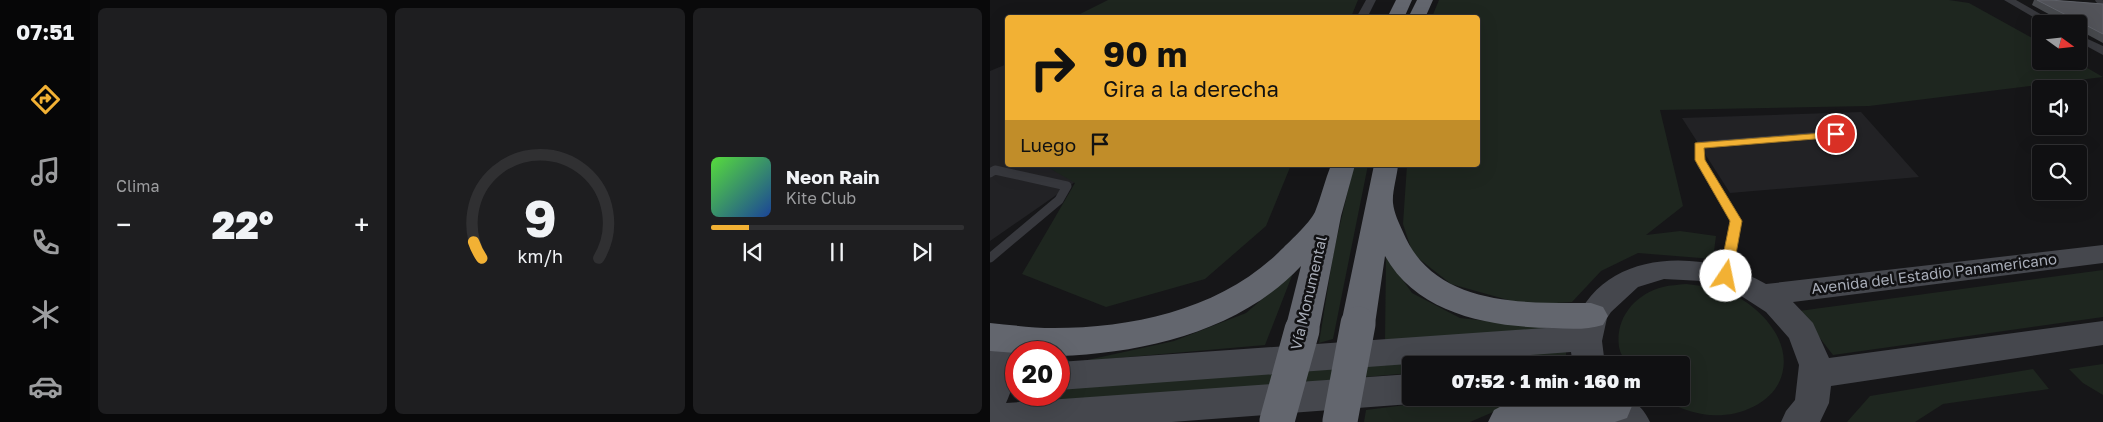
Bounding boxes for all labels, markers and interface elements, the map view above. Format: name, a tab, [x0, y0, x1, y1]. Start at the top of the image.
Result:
north arrow	[2032, 15, 2088, 70]
map controls	[2032, 15, 2087, 200]
text: 07:51	[16, 18, 74, 45]
text: 90 m	[1103, 33, 1187, 75]
icon: right	[1020, 35, 1085, 100]
text: Gira a la derecha	[1103, 75, 1279, 102]
button: sound	[2032, 80, 2087, 135]
icon: directions	[28, 82, 63, 117]
pin	[1815, 113, 1857, 155]
icon: arrive	[1822, 120, 1850, 148]
icon: arrive	[1086, 130, 1114, 158]
text: Luego	[1020, 133, 1076, 156]
button: search	[2032, 145, 2087, 200]
icon: music	[28, 154, 63, 189]
text: Neon Rain	[786, 165, 880, 188]
text: Clima	[116, 176, 160, 196]
text: 9	[523, 186, 557, 248]
text: Kite Club	[786, 188, 856, 208]
text: 22°	[212, 202, 274, 247]
text: −	[116, 208, 131, 241]
text: +	[354, 208, 369, 241]
icon: phone	[28, 225, 63, 260]
street label: Vía Monumental	[1286, 234, 1330, 352]
icon: previous	[739, 238, 767, 266]
icon: pause	[823, 238, 851, 266]
icon: next	[908, 238, 936, 266]
text: km/h	[517, 245, 563, 267]
position arrow	[1699, 249, 1751, 301]
street label: Avenida del Estadio Panamericano	[1810, 249, 2058, 297]
icon: climate	[28, 297, 63, 332]
speed limit sign: 20	[1005, 341, 1070, 406]
icon: car	[28, 369, 63, 404]
text: 07:52 · 1 min · 160 m	[1452, 369, 1640, 392]

